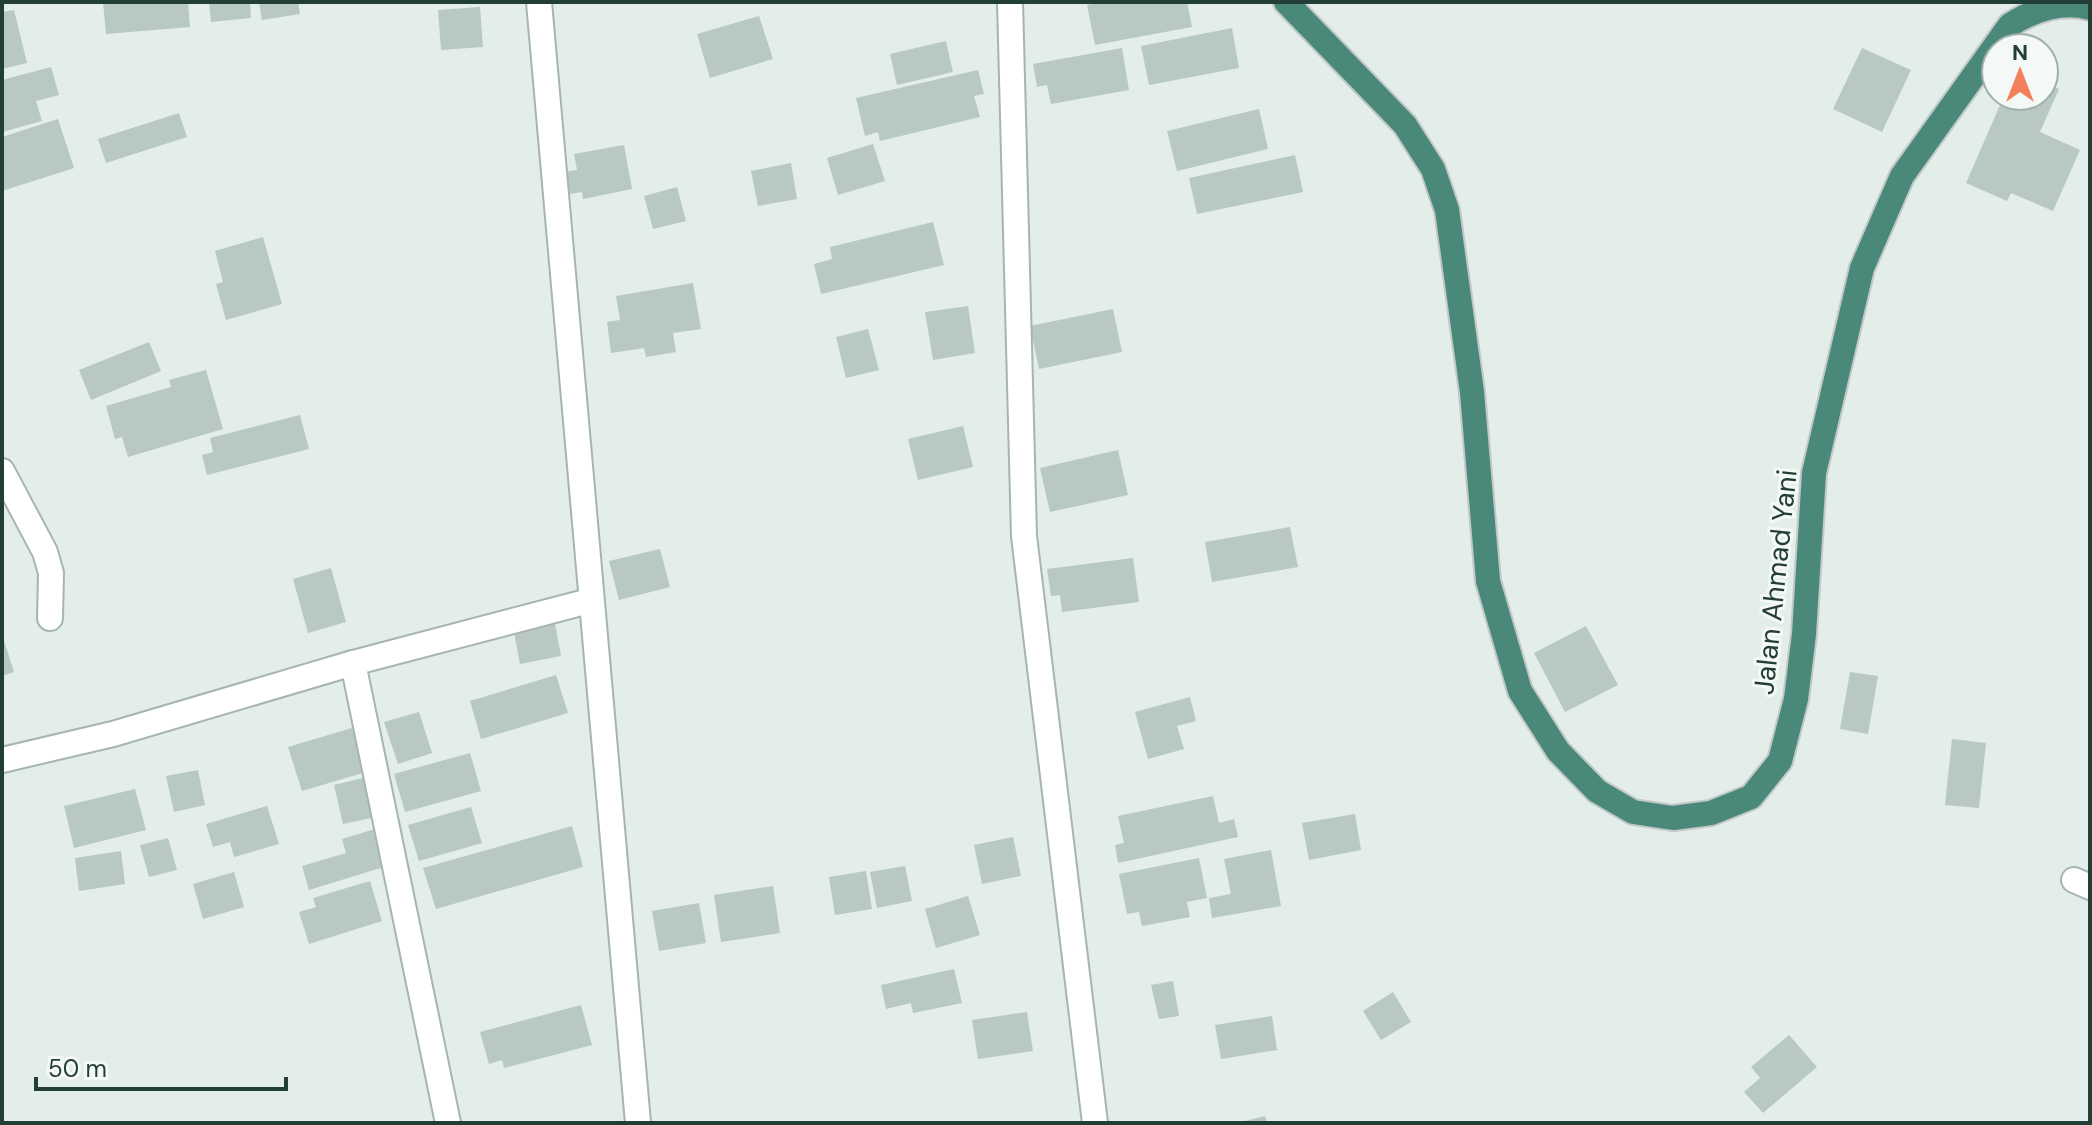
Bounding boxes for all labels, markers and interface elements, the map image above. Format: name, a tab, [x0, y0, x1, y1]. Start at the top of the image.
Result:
north arrow	[1980, 32, 2060, 112]
text: N	[2012, 38, 2028, 67]
street label: Jalan Ahmad Yani	[1745, 468, 1806, 697]
scale bar	[36, 1041, 286, 1091]
text: 50 m	[48, 1053, 107, 1084]

